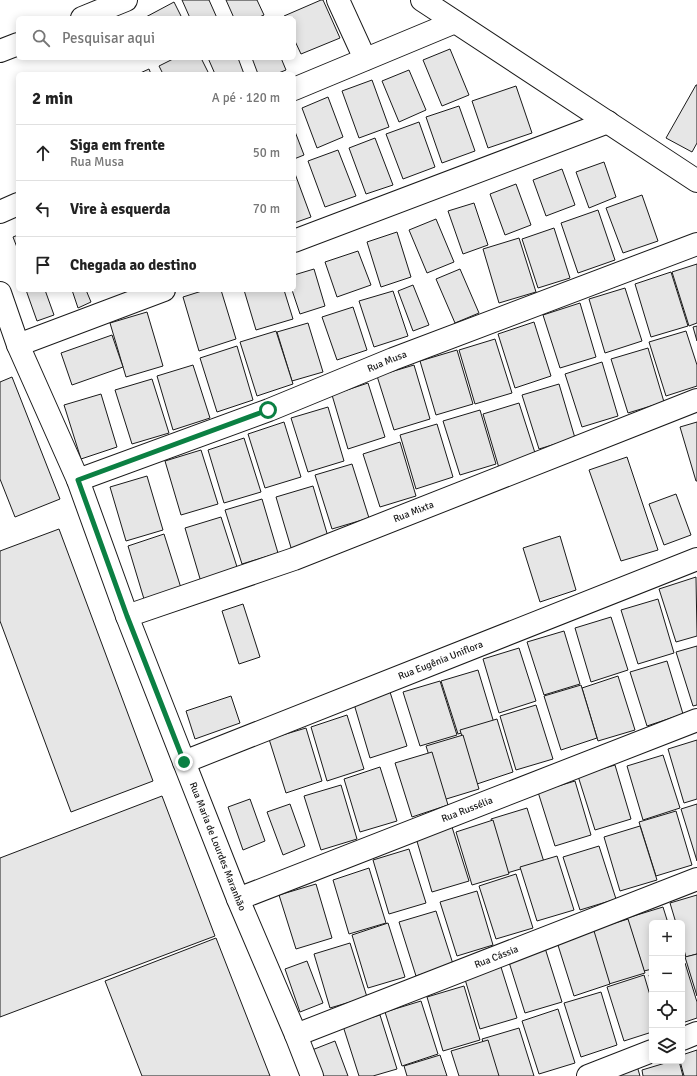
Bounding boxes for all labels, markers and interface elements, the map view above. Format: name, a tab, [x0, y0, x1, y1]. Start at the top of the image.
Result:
search box	[16, 16, 296, 60]
icon: search	[30, 27, 52, 49]
text: Pesquisar aqui	[62, 29, 155, 47]
text: 2 min	[32, 88, 73, 109]
text: A pé · 120 m	[212, 90, 280, 106]
text: Siga em frente	[70, 136, 165, 154]
icon: ahead	[32, 142, 54, 164]
text: 50 m	[253, 145, 280, 161]
text: Rua Musa	[70, 154, 124, 170]
icon: left	[32, 198, 54, 220]
text: Vire à esquerda	[70, 200, 170, 218]
text: 70 m	[253, 201, 280, 217]
icon: arrive	[32, 254, 54, 276]
text: Chegada ao destino	[70, 256, 197, 274]
street label: Rua Musa	[365, 348, 408, 375]
route start	[259, 401, 277, 419]
street label: Rua Mixta	[392, 498, 436, 525]
street label: Rua Eugênia Uniflora	[397, 638, 485, 683]
route end	[175, 753, 193, 771]
street label: Rua Maria de Lourdes Maranhão	[187, 781, 248, 913]
street label: Rua Russélia	[440, 794, 495, 825]
map controls	[649, 920, 685, 1064]
button: +	[649, 920, 685, 956]
street label: Rua Cássia	[473, 943, 520, 971]
button: −	[649, 956, 685, 992]
button: locate	[649, 992, 685, 1028]
button: layers	[649, 1028, 685, 1064]

